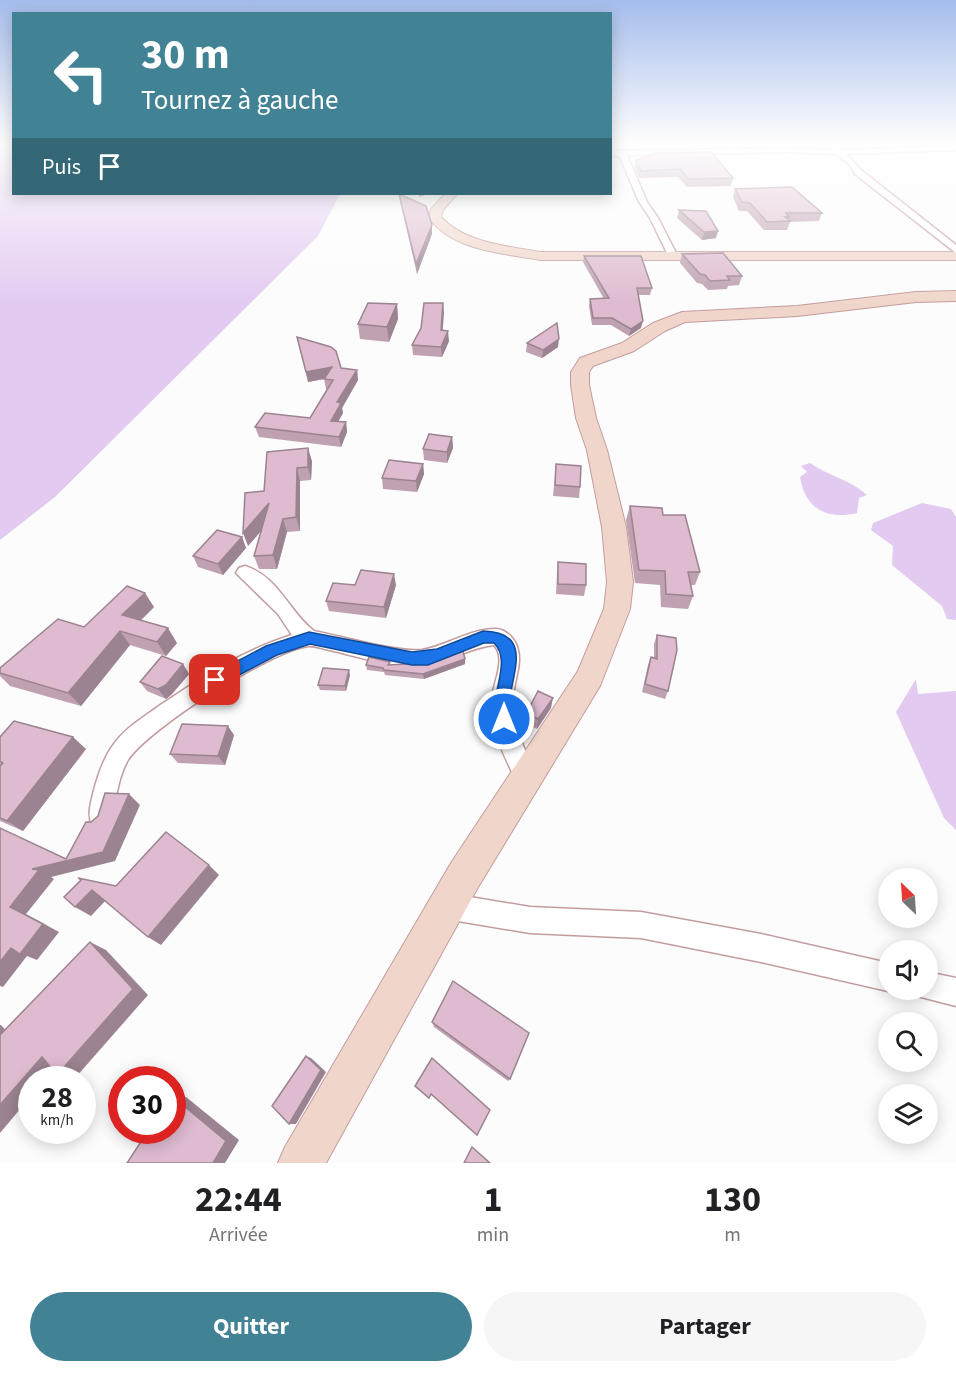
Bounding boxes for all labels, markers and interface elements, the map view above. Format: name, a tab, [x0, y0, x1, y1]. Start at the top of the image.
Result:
text: 30 m	[141, 25, 230, 85]
icon: left	[42, 36, 120, 114]
text: Tournez à gauche	[141, 81, 338, 120]
icon: arrive	[93, 150, 126, 183]
text: Puis	[42, 151, 81, 183]
pin	[189, 654, 240, 705]
icon: arrive	[198, 663, 231, 696]
position arrow	[472, 687, 536, 751]
north arrow	[878, 868, 938, 928]
map controls	[878, 868, 938, 1144]
button: sound	[878, 940, 938, 1000]
button: search	[878, 1012, 938, 1072]
speed limit sign: 30	[108, 1066, 186, 1144]
text: 28	[41, 1076, 73, 1119]
button: layers	[878, 1084, 938, 1144]
text: km/h	[40, 1110, 74, 1131]
text: 22:44	[195, 1174, 282, 1225]
text: 1	[483, 1174, 502, 1225]
text: 130	[704, 1174, 761, 1225]
text: Arrivée	[209, 1221, 268, 1249]
text: min	[477, 1221, 509, 1249]
text: m	[724, 1221, 741, 1249]
button: Quitter	[30, 1292, 472, 1361]
button: Partager	[484, 1292, 926, 1361]

